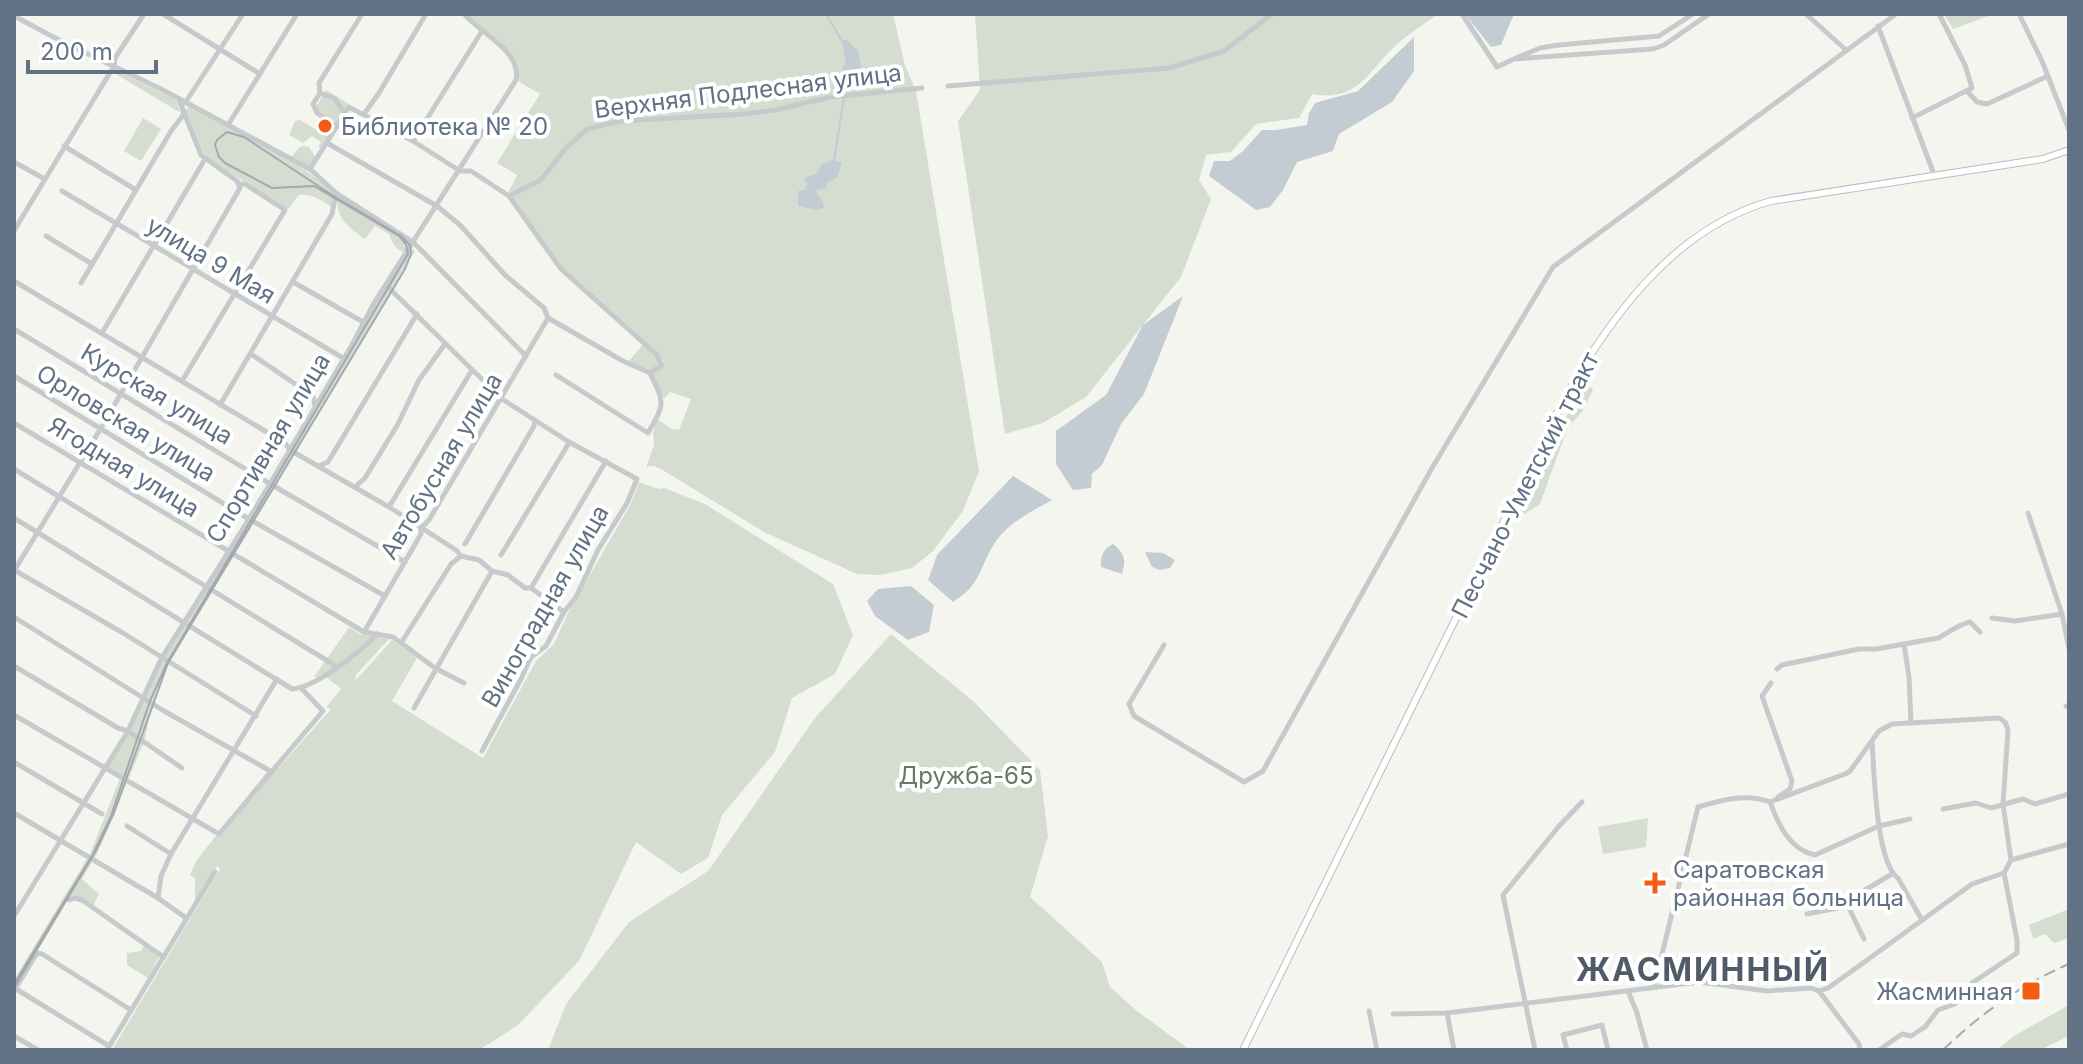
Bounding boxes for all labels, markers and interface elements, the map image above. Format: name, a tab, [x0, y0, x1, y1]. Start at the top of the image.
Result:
scale bar	[28, 24, 156, 74]
text: 200 m	[40, 37, 113, 66]
street label: Верхняя Подлесная улица	[593, 58, 903, 124]
place label: Библиотека № 20	[341, 112, 548, 141]
marker: Библиотека № 20	[316, 117, 334, 135]
street label: улица 9 Мая	[141, 210, 281, 310]
street label: Курская улица	[76, 337, 238, 451]
street label: Песчано-Уметский тракт	[1445, 347, 1605, 623]
street label: Спортивная улица	[200, 348, 336, 548]
street label: Орловская улица	[31, 358, 221, 488]
street label: Автобусная улица	[374, 368, 508, 564]
street label: Ягодная улица	[43, 411, 205, 523]
street label: Виноградная улица	[475, 500, 615, 712]
park label: Дружба-65	[898, 761, 1034, 790]
place label: Саратовская районная больница	[1673, 855, 1904, 912]
marker: Саратовская районная больница	[1644, 872, 1666, 894]
district label: ЖАСМИННЫЙ	[1576, 950, 1830, 989]
place label: Жасминная	[1876, 977, 2013, 1006]
marker: Жасминная	[2020, 980, 2042, 1002]

